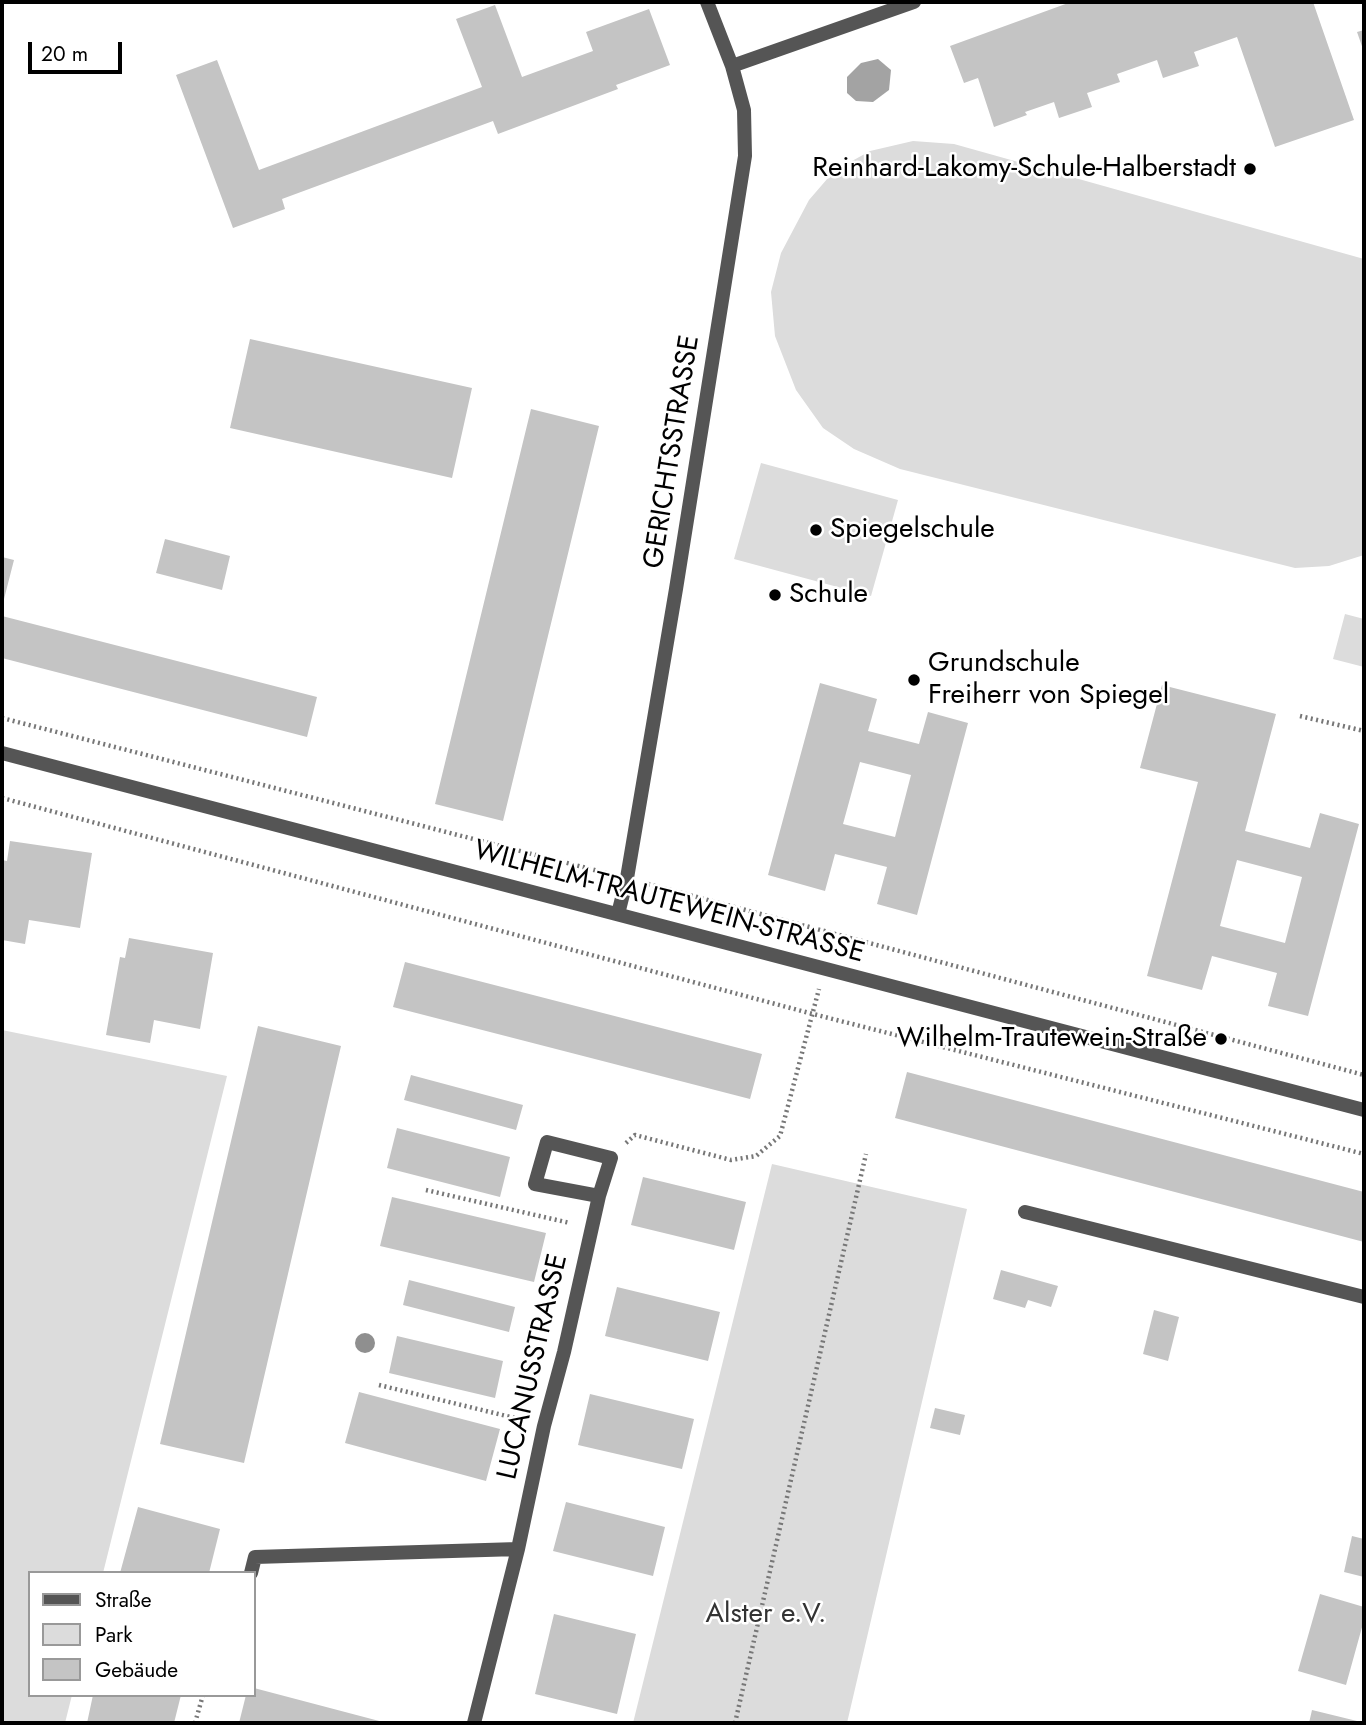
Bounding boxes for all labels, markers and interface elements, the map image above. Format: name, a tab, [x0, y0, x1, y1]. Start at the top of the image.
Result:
scale bar	[32, 28, 126, 72]
text: 20 m	[41, 39, 88, 69]
place label: Reinhard-Lakomy-Schule-Halberstadt	[812, 152, 1236, 186]
marker: Reinhard-Lakomy-Schule-Halberstadt	[1242, 161, 1258, 177]
street label: GERICHTSSTRASSE	[638, 333, 708, 571]
place label: Spiegelschule	[830, 513, 995, 547]
marker: Spiegelschule	[808, 522, 824, 538]
place label: Schule	[789, 578, 868, 612]
marker: Schule	[767, 587, 783, 603]
place label: Grundschule Freiherr von Spiegel	[928, 647, 1169, 713]
marker: Grundschule Freiherr von Spiegel	[906, 672, 922, 688]
street label: WILHELM-TRAUTEWEIN-STRASSE	[470, 835, 868, 971]
place label: Wilhelm-Trautewein-Straße	[897, 1022, 1207, 1056]
marker: Wilhelm-Trautewein-Straße	[1213, 1031, 1229, 1047]
street label: LUCANUSSTRASSE	[492, 1251, 576, 1483]
legend	[28, 1571, 256, 1697]
text: Straße	[95, 1585, 152, 1615]
park label: Alster e.V.	[706, 1598, 826, 1632]
text: Park	[95, 1620, 132, 1650]
text: Gebäude	[95, 1655, 178, 1685]

